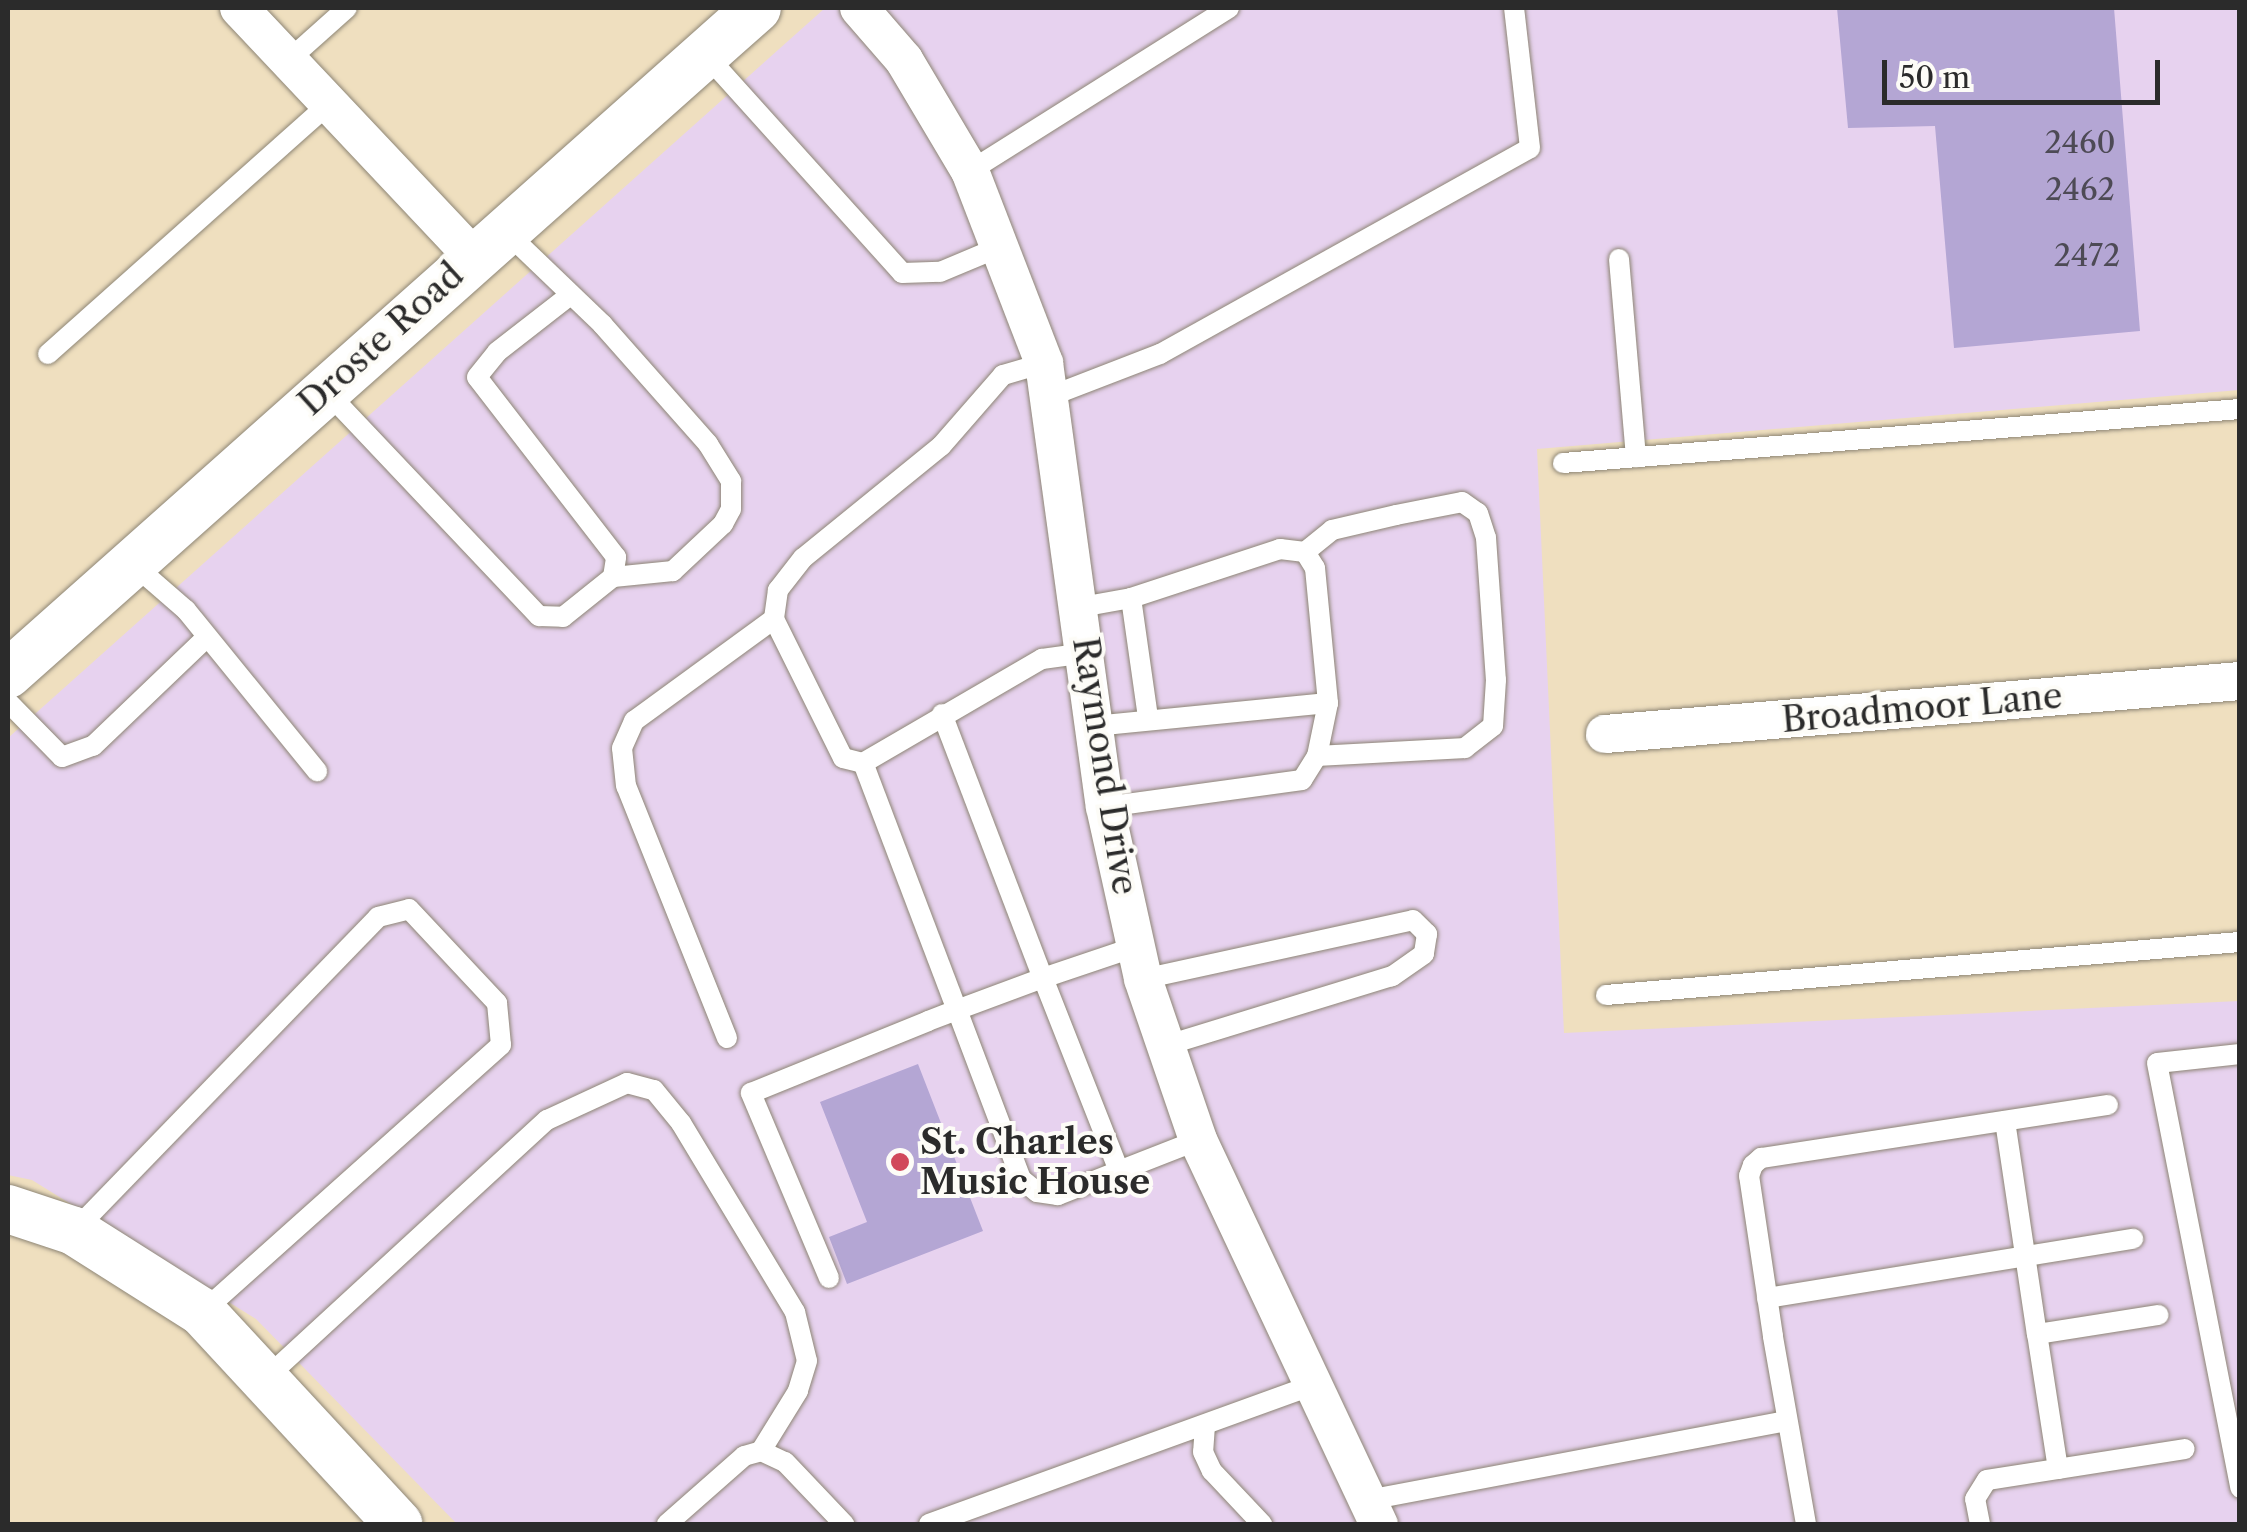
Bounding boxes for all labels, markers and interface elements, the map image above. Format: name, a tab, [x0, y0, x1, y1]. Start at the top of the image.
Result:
scale bar	[1887, 40, 2164, 102]
text: 50 m	[1899, 59, 1970, 96]
house number: 2460	[2044, 125, 2116, 161]
house number: 2462	[2045, 172, 2115, 208]
house number: 2472	[2054, 238, 2120, 274]
street label: Droste Road	[290, 254, 472, 424]
street label: Raymond Drive	[1064, 634, 1146, 898]
street label: Broadmoor Lane	[1780, 675, 2064, 741]
place label: St. Charles Music House	[920, 1121, 1150, 1203]
marker: St. Charles Music House	[889, 1151, 911, 1173]

